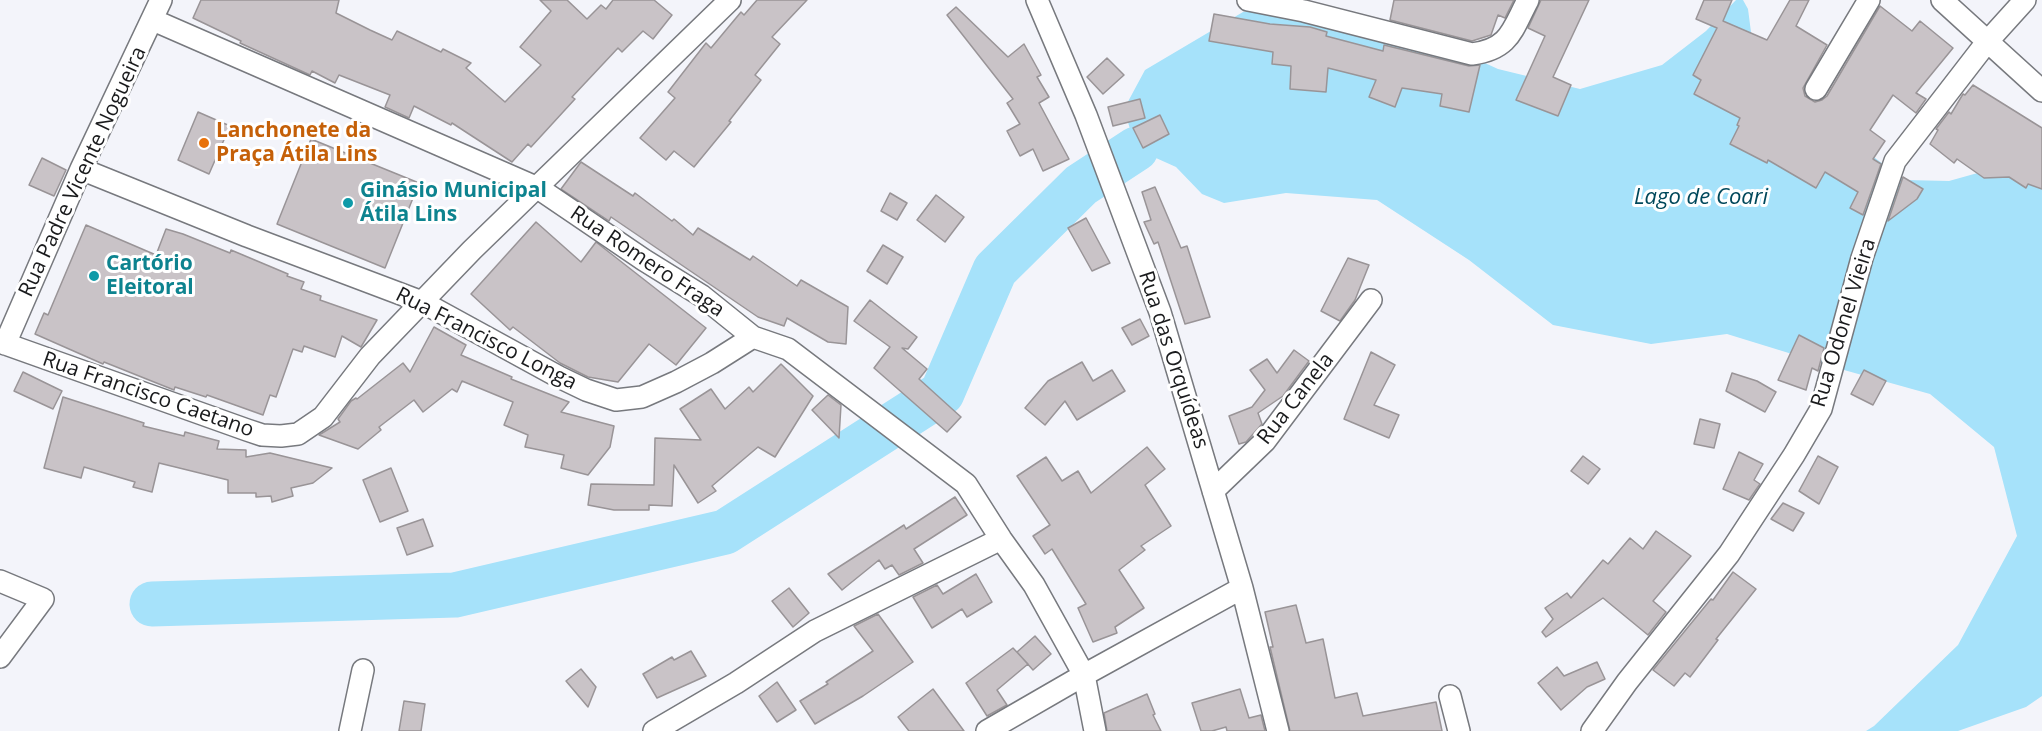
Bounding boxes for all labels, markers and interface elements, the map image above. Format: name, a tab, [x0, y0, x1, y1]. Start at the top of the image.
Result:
street label: Rua Padre Vicente Nogueira	[14, 43, 152, 301]
place label: Lanchonete da Praça Átila Lins	[216, 118, 377, 168]
marker: Lanchonete da Praça Átila Lins	[197, 136, 211, 150]
place label: Ginásio Municipal Átila Lins	[360, 178, 547, 228]
water label: Lago de Coari	[1634, 185, 1768, 211]
marker: Ginásio Municipal Átila Lins	[341, 196, 355, 210]
street label: Rua Romero Fraga	[565, 201, 729, 323]
street label: Rua Odonel Vieira	[1806, 235, 1882, 411]
place label: Cartório Eleitoral	[106, 251, 194, 301]
street label: Rua das Orquídeas	[1132, 268, 1214, 452]
marker: Cartório Eleitoral	[87, 269, 101, 283]
street label: Rua Francisco Longa	[391, 282, 581, 396]
street label: Rua Francisco Caetano	[39, 347, 257, 443]
street label: Rua Canela	[1252, 348, 1340, 450]

